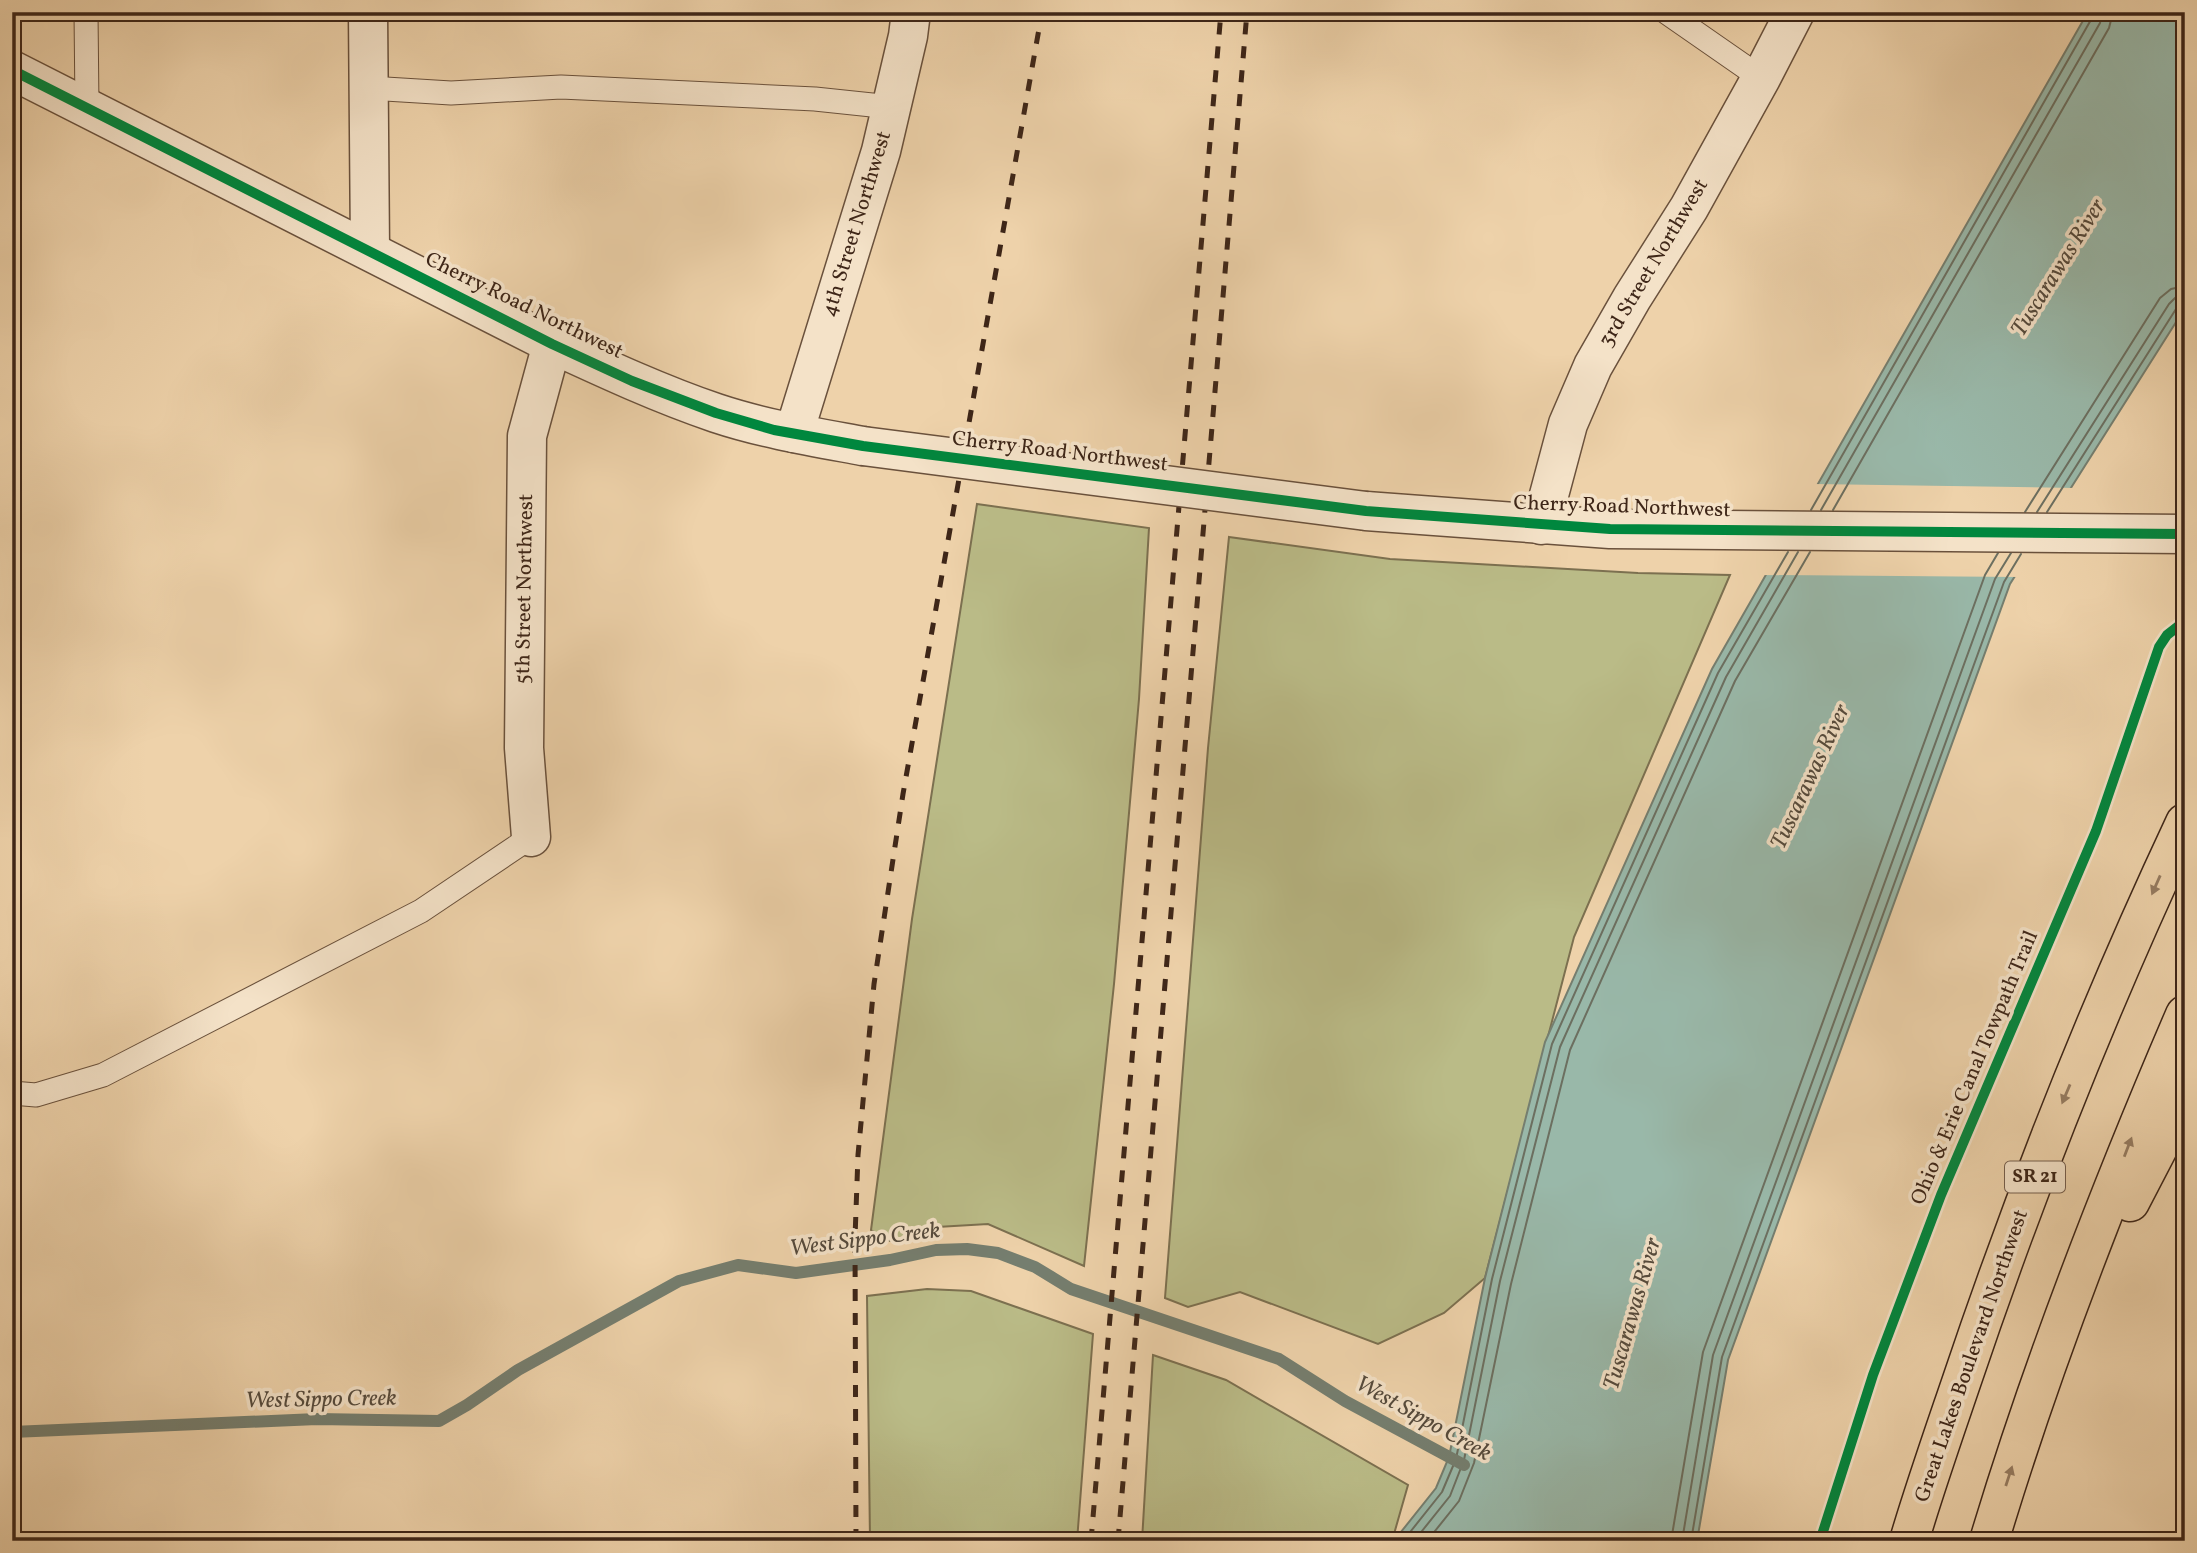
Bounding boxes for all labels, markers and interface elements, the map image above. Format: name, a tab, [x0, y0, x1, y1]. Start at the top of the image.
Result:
street label: 4th Street Northwest	[815, 128, 899, 320]
street label: 3rd Street Northwest	[1592, 173, 1716, 353]
water label: Tuscarawas River	[2004, 193, 2114, 343]
street label: Cherry Road Northwest	[420, 245, 628, 367]
street label: Cherry Road Northwest	[950, 424, 1170, 480]
street label: Cherry Road Northwest	[1513, 489, 1731, 525]
street label: 5th Street Northwest	[509, 494, 541, 684]
water label: Tuscarawas River	[1763, 699, 1859, 855]
one-way arrow	[2150, 875, 2161, 896]
street label: Ohio & Erie Canal Towpath Trail	[1904, 926, 2046, 1210]
one-way arrow	[2061, 1084, 2072, 1105]
one-way arrow	[2123, 1136, 2134, 1157]
road number: SR 21	[2005, 1162, 2065, 1192]
street label: Great Lakes Boulevard Northwest	[1908, 1206, 2036, 1506]
water label: West Sippo Creek	[788, 1215, 942, 1265]
water label: Tuscarawas River	[1596, 1234, 1670, 1394]
water label: West Sippo Creek	[1349, 1368, 1497, 1470]
water label: West Sippo Creek	[245, 1383, 397, 1417]
one-way arrow	[2004, 1465, 2015, 1486]

